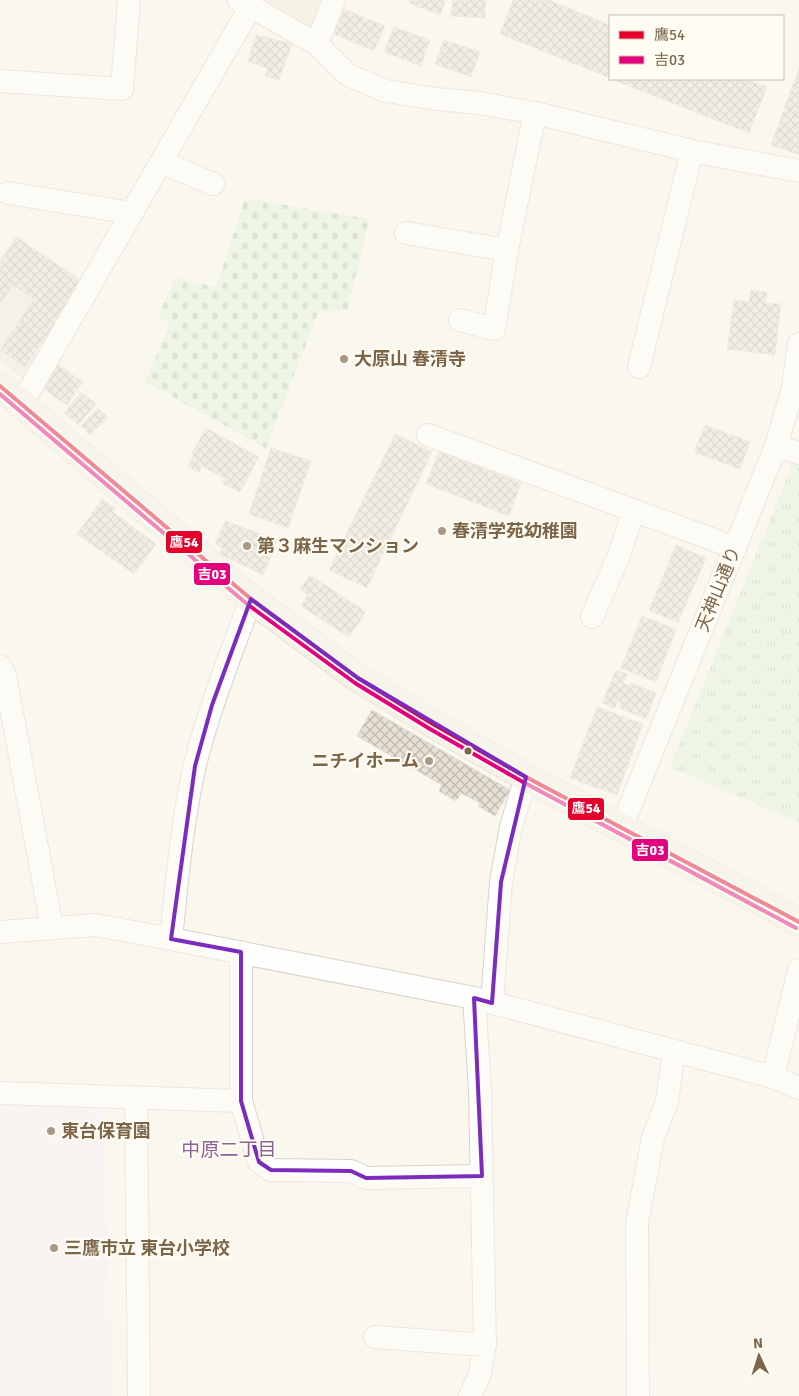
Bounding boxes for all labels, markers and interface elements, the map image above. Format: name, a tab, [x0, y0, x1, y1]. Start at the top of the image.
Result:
legend	[609, 15, 784, 80]
text: 鷹54	[654, 26, 685, 44]
text: 吉03	[654, 51, 685, 69]
place label: 大原山 春清寺	[354, 348, 466, 370]
marker: 大原山 春清寺	[338, 353, 350, 365]
place label: 春清学苑幼稚園	[452, 520, 578, 542]
marker: 春清学苑幼稚園	[436, 525, 448, 537]
line badge: 鷹54	[165, 530, 203, 554]
text: 鷹54	[169, 534, 199, 551]
place label: 第３麻生マンション	[257, 535, 419, 557]
marker: 第３麻生マンション	[241, 540, 253, 552]
street label: 天神山通り	[691, 543, 745, 635]
line badge: 吉03	[193, 562, 231, 586]
text: 吉03	[197, 566, 227, 583]
unlabelled marker	[463, 746, 473, 756]
place label: ニチイホーム	[312, 750, 419, 772]
marker: ニチイホーム	[423, 755, 435, 767]
line badge: 鷹54	[567, 797, 605, 821]
text: 鷹54	[571, 800, 601, 817]
line badge: 吉03	[631, 838, 669, 862]
text: 吉03	[635, 842, 665, 859]
place label: 東台保育園	[61, 1120, 151, 1142]
marker: 東台保育園	[45, 1125, 57, 1137]
district label: 中原二丁目	[181, 1138, 277, 1162]
place label: 三鷹市立 東台小学校	[64, 1237, 230, 1259]
marker: 三鷹市立 東台小学校	[48, 1242, 60, 1254]
north arrow	[734, 1331, 784, 1381]
text: N	[753, 1335, 764, 1352]

